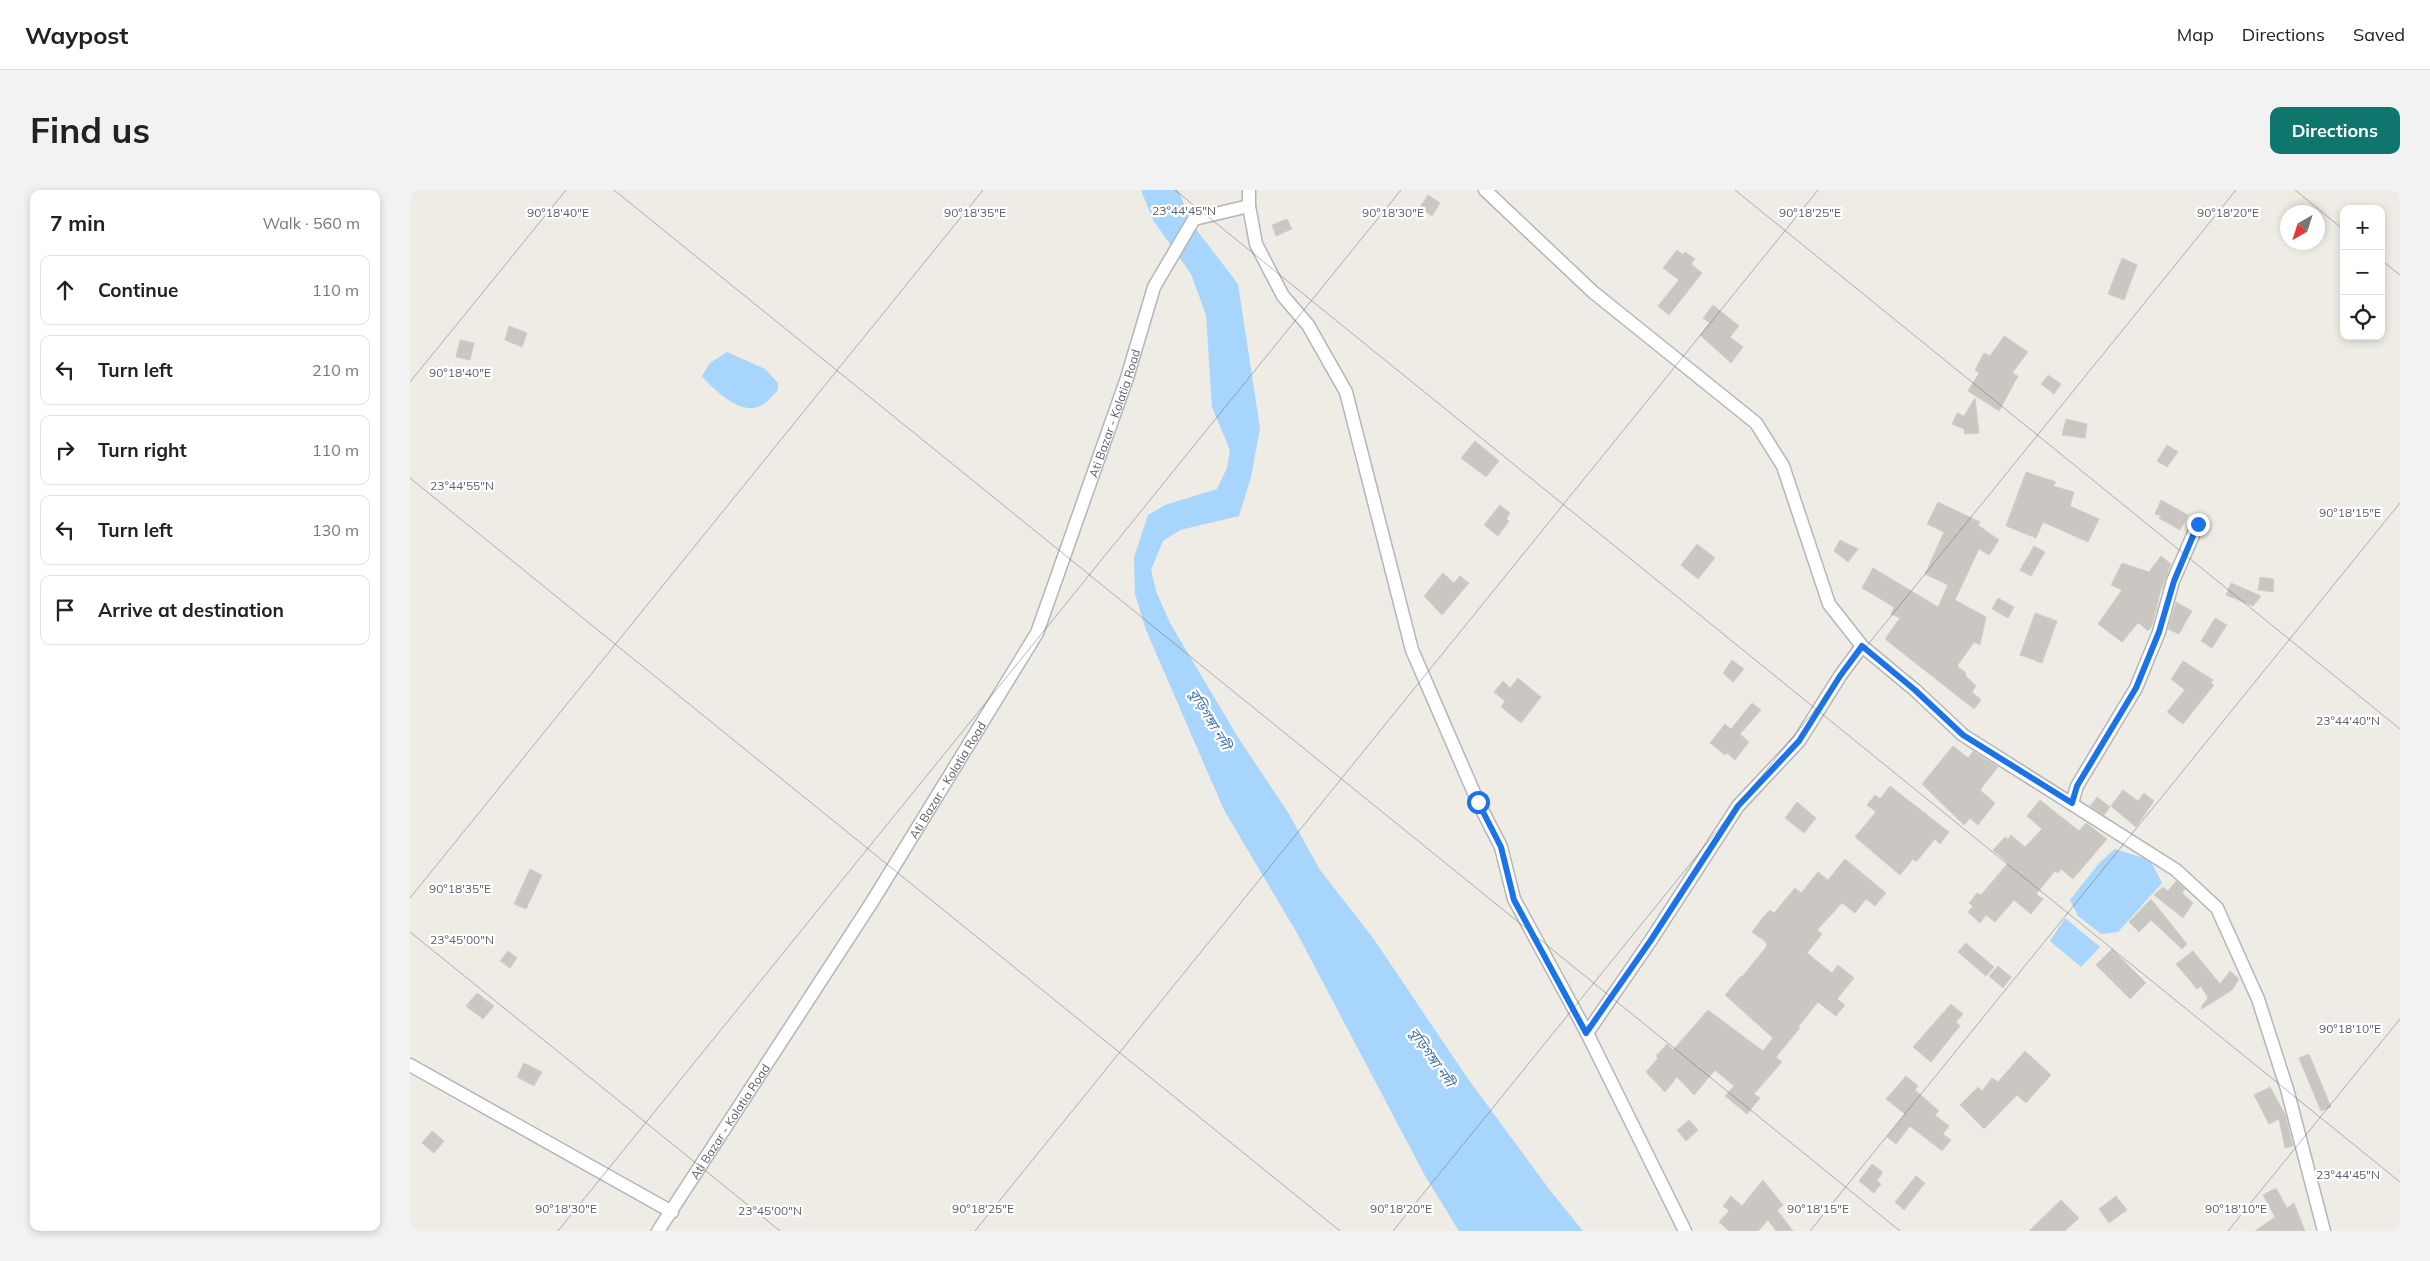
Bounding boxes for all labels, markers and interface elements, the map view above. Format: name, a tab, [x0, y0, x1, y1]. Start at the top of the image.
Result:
text: Waypost	[25, 20, 128, 50]
text: Map	[2177, 23, 2214, 46]
text: Directions	[2242, 23, 2325, 46]
text: Saved	[2353, 23, 2405, 46]
button: Directions	[2270, 107, 2400, 154]
text: Find us	[30, 108, 150, 152]
text: 23°44'45"N	[1152, 203, 1216, 218]
text: 90°18'40"E	[527, 205, 589, 220]
text: 90°18'35"E	[944, 205, 1006, 220]
text: 90°18'30"E	[1362, 205, 1424, 220]
text: 90°18'25"E	[1779, 205, 1841, 220]
text: 90°18'20"E	[2197, 205, 2259, 220]
north arrow	[2280, 205, 2325, 250]
map controls	[2340, 205, 2385, 340]
button: +	[2340, 205, 2385, 250]
text: 7 min	[50, 210, 105, 236]
text: Walk · 560 m	[262, 213, 360, 233]
button: −	[2340, 250, 2385, 295]
icon: ahead	[51, 276, 79, 304]
text: Continue	[98, 278, 178, 302]
text: 110 m	[312, 280, 359, 300]
button: locate	[2340, 295, 2385, 340]
street label: Ati Bazar - Kolatia Road	[1085, 347, 1143, 479]
icon: left	[51, 356, 79, 384]
text: Turn left	[98, 358, 173, 382]
text: 210 m	[312, 360, 359, 380]
text: 90°18'40"E	[429, 365, 491, 380]
icon: right	[51, 436, 79, 464]
text: Turn right	[98, 438, 187, 462]
text: 110 m	[312, 440, 359, 460]
text: 23°44'55"N	[430, 478, 494, 493]
text: 90°18'15"E	[2319, 505, 2381, 520]
route end	[2187, 513, 2210, 536]
icon: left	[51, 516, 79, 544]
text: Turn left	[98, 518, 173, 542]
text: 130 m	[312, 520, 359, 540]
icon: arrive	[51, 596, 79, 624]
text: Arrive at destination	[98, 598, 284, 622]
water label: বুড়িগঙ্গা নদী	[1185, 685, 1237, 756]
text: 23°44'40"N	[2316, 713, 2380, 728]
street label: Ati Bazar - Kolatia Road	[905, 718, 989, 841]
route start	[1467, 791, 1490, 814]
text: 90°18'35"E	[429, 881, 491, 896]
text: 23°45'00"N	[430, 932, 494, 947]
text: 90°18'10"E	[2319, 1021, 2381, 1036]
water label: বুড়িগঙ্গা নদী	[1405, 1024, 1461, 1093]
street label: Ati Bazar - Kolatia Road	[686, 1061, 772, 1182]
text: 23°44'45"N	[2316, 1167, 2380, 1182]
text: 90°18'30"E	[535, 1201, 597, 1216]
text: 90°18'25"E	[952, 1201, 1014, 1216]
text: 90°18'20"E	[1370, 1201, 1432, 1216]
text: 90°18'15"E	[1787, 1201, 1849, 1216]
text: 90°18'10"E	[2205, 1201, 2267, 1216]
text: 23°45'00"N	[738, 1203, 802, 1218]

